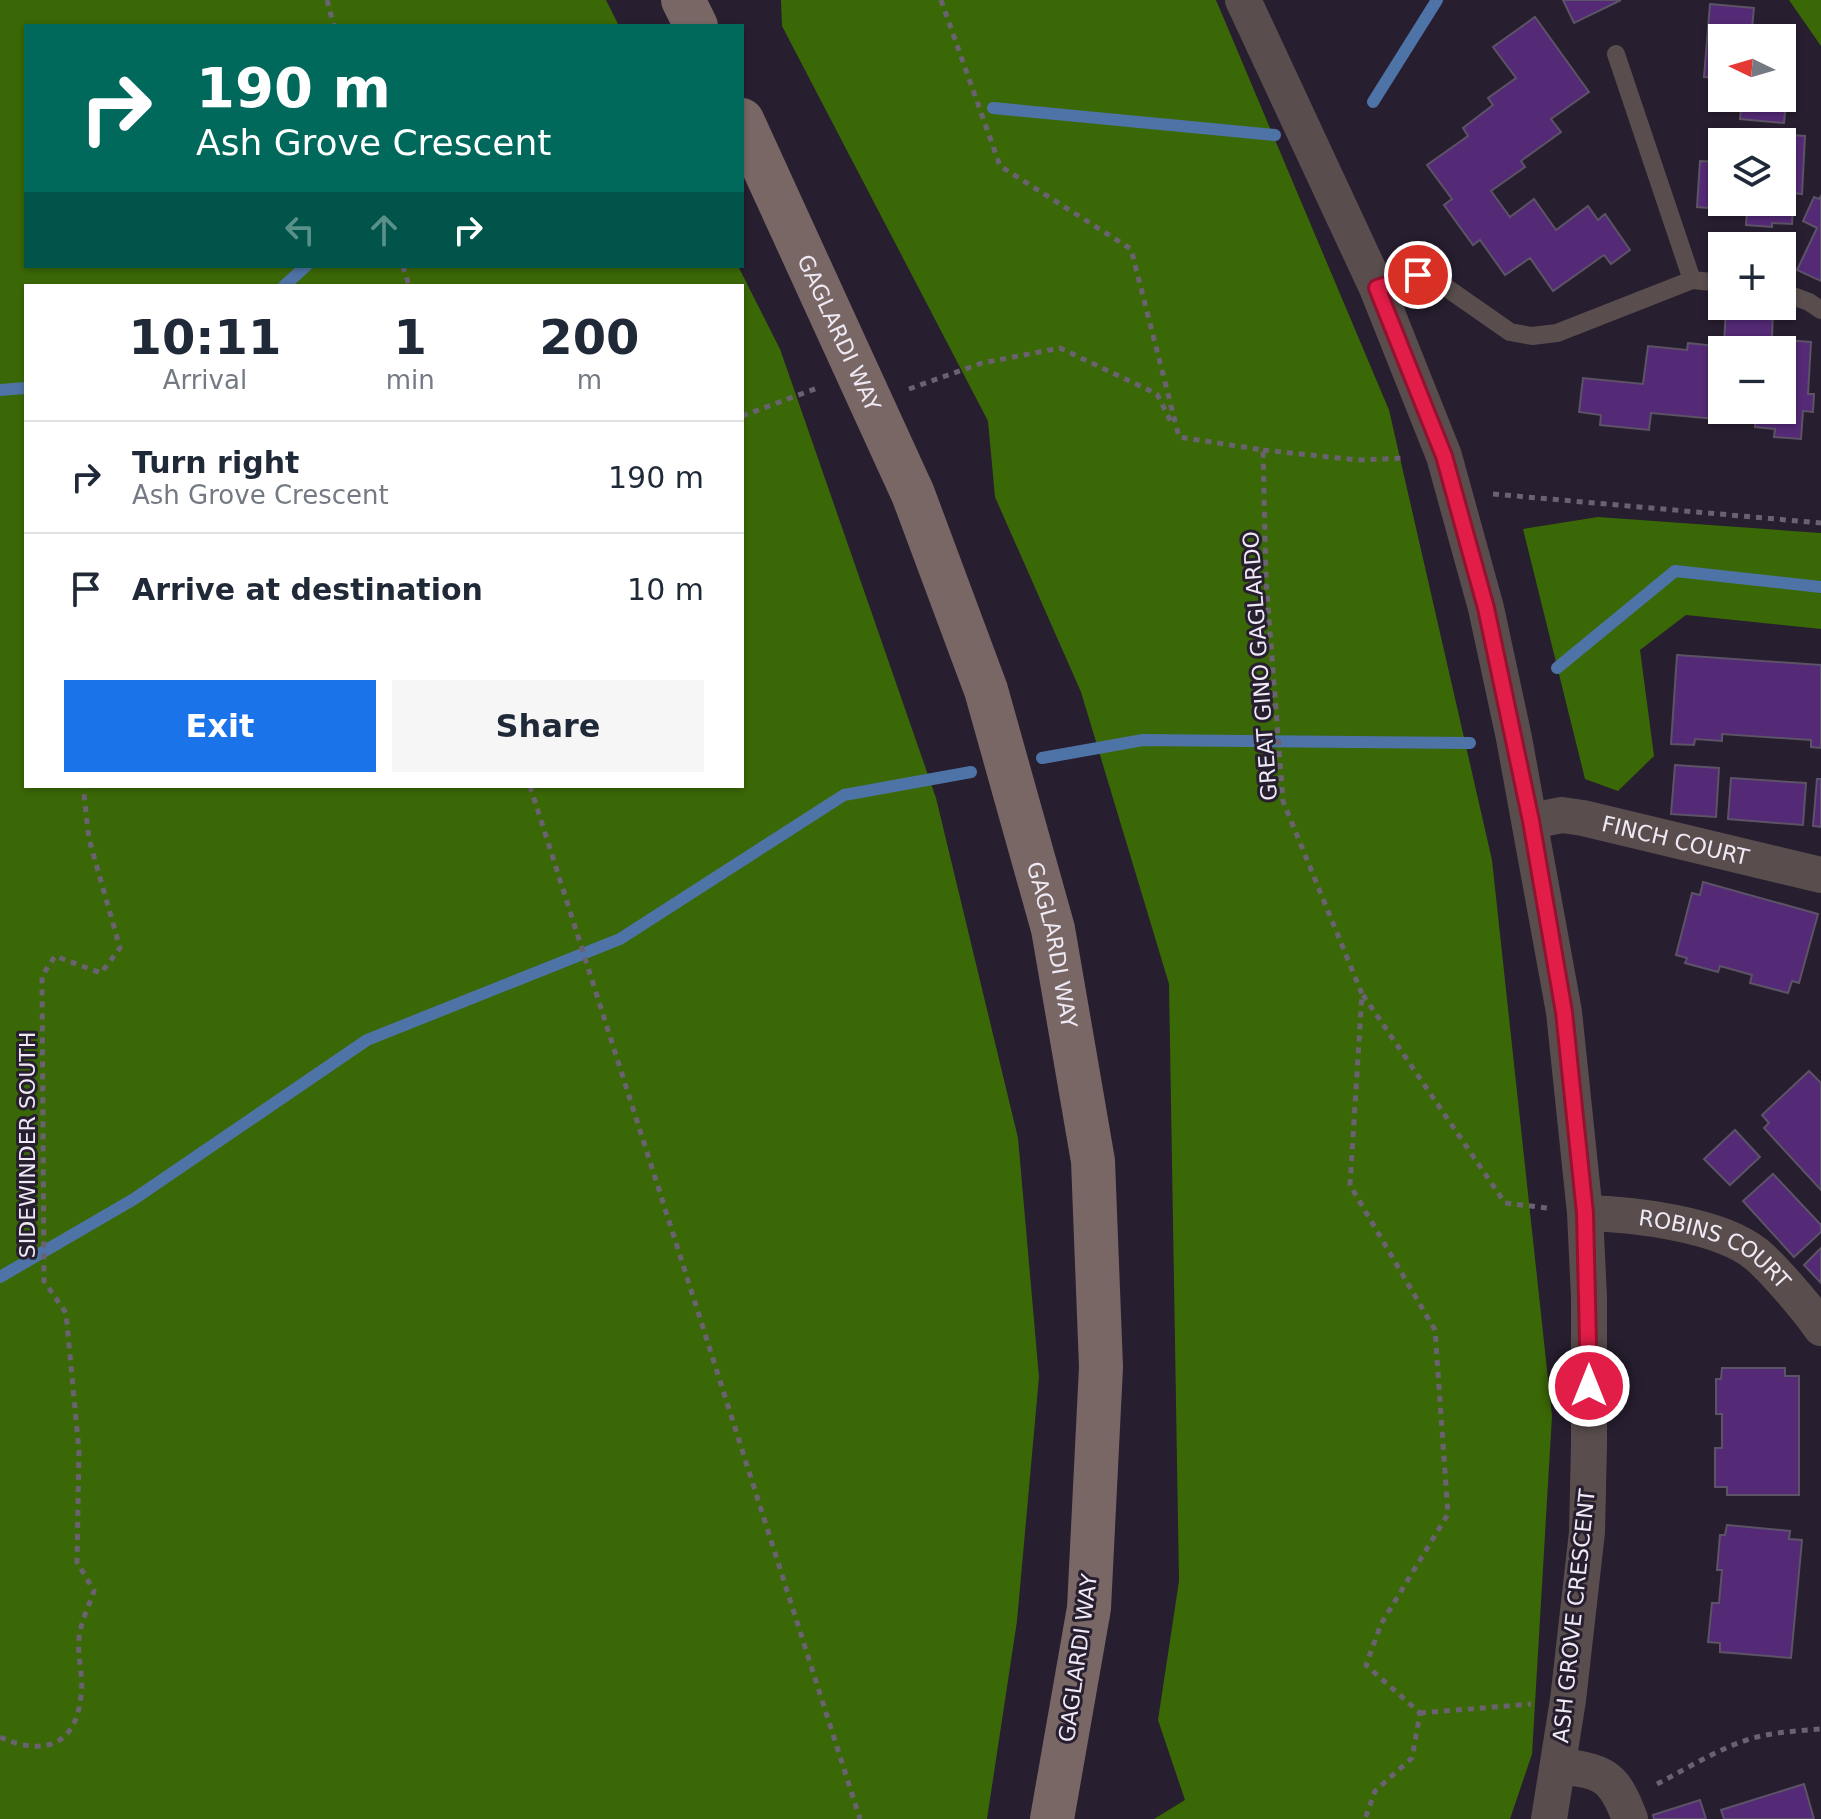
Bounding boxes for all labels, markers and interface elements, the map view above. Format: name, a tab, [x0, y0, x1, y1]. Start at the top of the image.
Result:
north arrow	[1708, 24, 1796, 112]
map controls	[1708, 24, 1796, 424]
text: 190 m	[196, 55, 391, 120]
icon: right	[64, 56, 168, 160]
text: Ash Grove Crescent	[196, 122, 551, 163]
button: layers	[1708, 128, 1796, 216]
icon: left	[278, 208, 322, 252]
icon: ahead	[362, 208, 406, 252]
icon: right	[446, 208, 490, 252]
button: +	[1708, 232, 1796, 320]
pin	[1384, 241, 1452, 309]
street label: GAGLARDI WAY	[793, 250, 886, 416]
icon: arrive	[1396, 253, 1440, 297]
text: 10:11	[128, 309, 281, 365]
text: 1	[394, 309, 427, 365]
text: 200	[539, 309, 639, 365]
button: −	[1708, 336, 1796, 424]
text: Arrival	[163, 365, 247, 395]
text: min	[386, 365, 435, 395]
text: m	[577, 365, 602, 395]
text: Turn right	[132, 445, 299, 480]
icon: right	[64, 455, 108, 499]
text: 190 m	[608, 460, 704, 495]
text: Ash Grove Crescent	[132, 480, 389, 510]
street label: GREAT GINO GAGLARDO	[1238, 530, 1282, 802]
icon: arrive	[64, 567, 108, 611]
text: Arrive at destination	[132, 572, 483, 607]
text: 10 m	[627, 572, 704, 607]
button: Exit	[64, 680, 376, 772]
button: Share	[392, 680, 704, 772]
street label: FINCH COURT	[1600, 810, 1752, 870]
street label: GAGLARDI WAY	[1022, 859, 1082, 1030]
street label: SIDEWINDER SOUTH	[15, 1032, 40, 1258]
street label: ROBINS COURT	[1637, 1205, 1796, 1294]
position arrow	[1547, 1344, 1631, 1428]
street label: ASH GROVE CRESCENT	[1548, 1487, 1600, 1744]
street label: GAGLARDI WAY	[1054, 1572, 1102, 1744]

